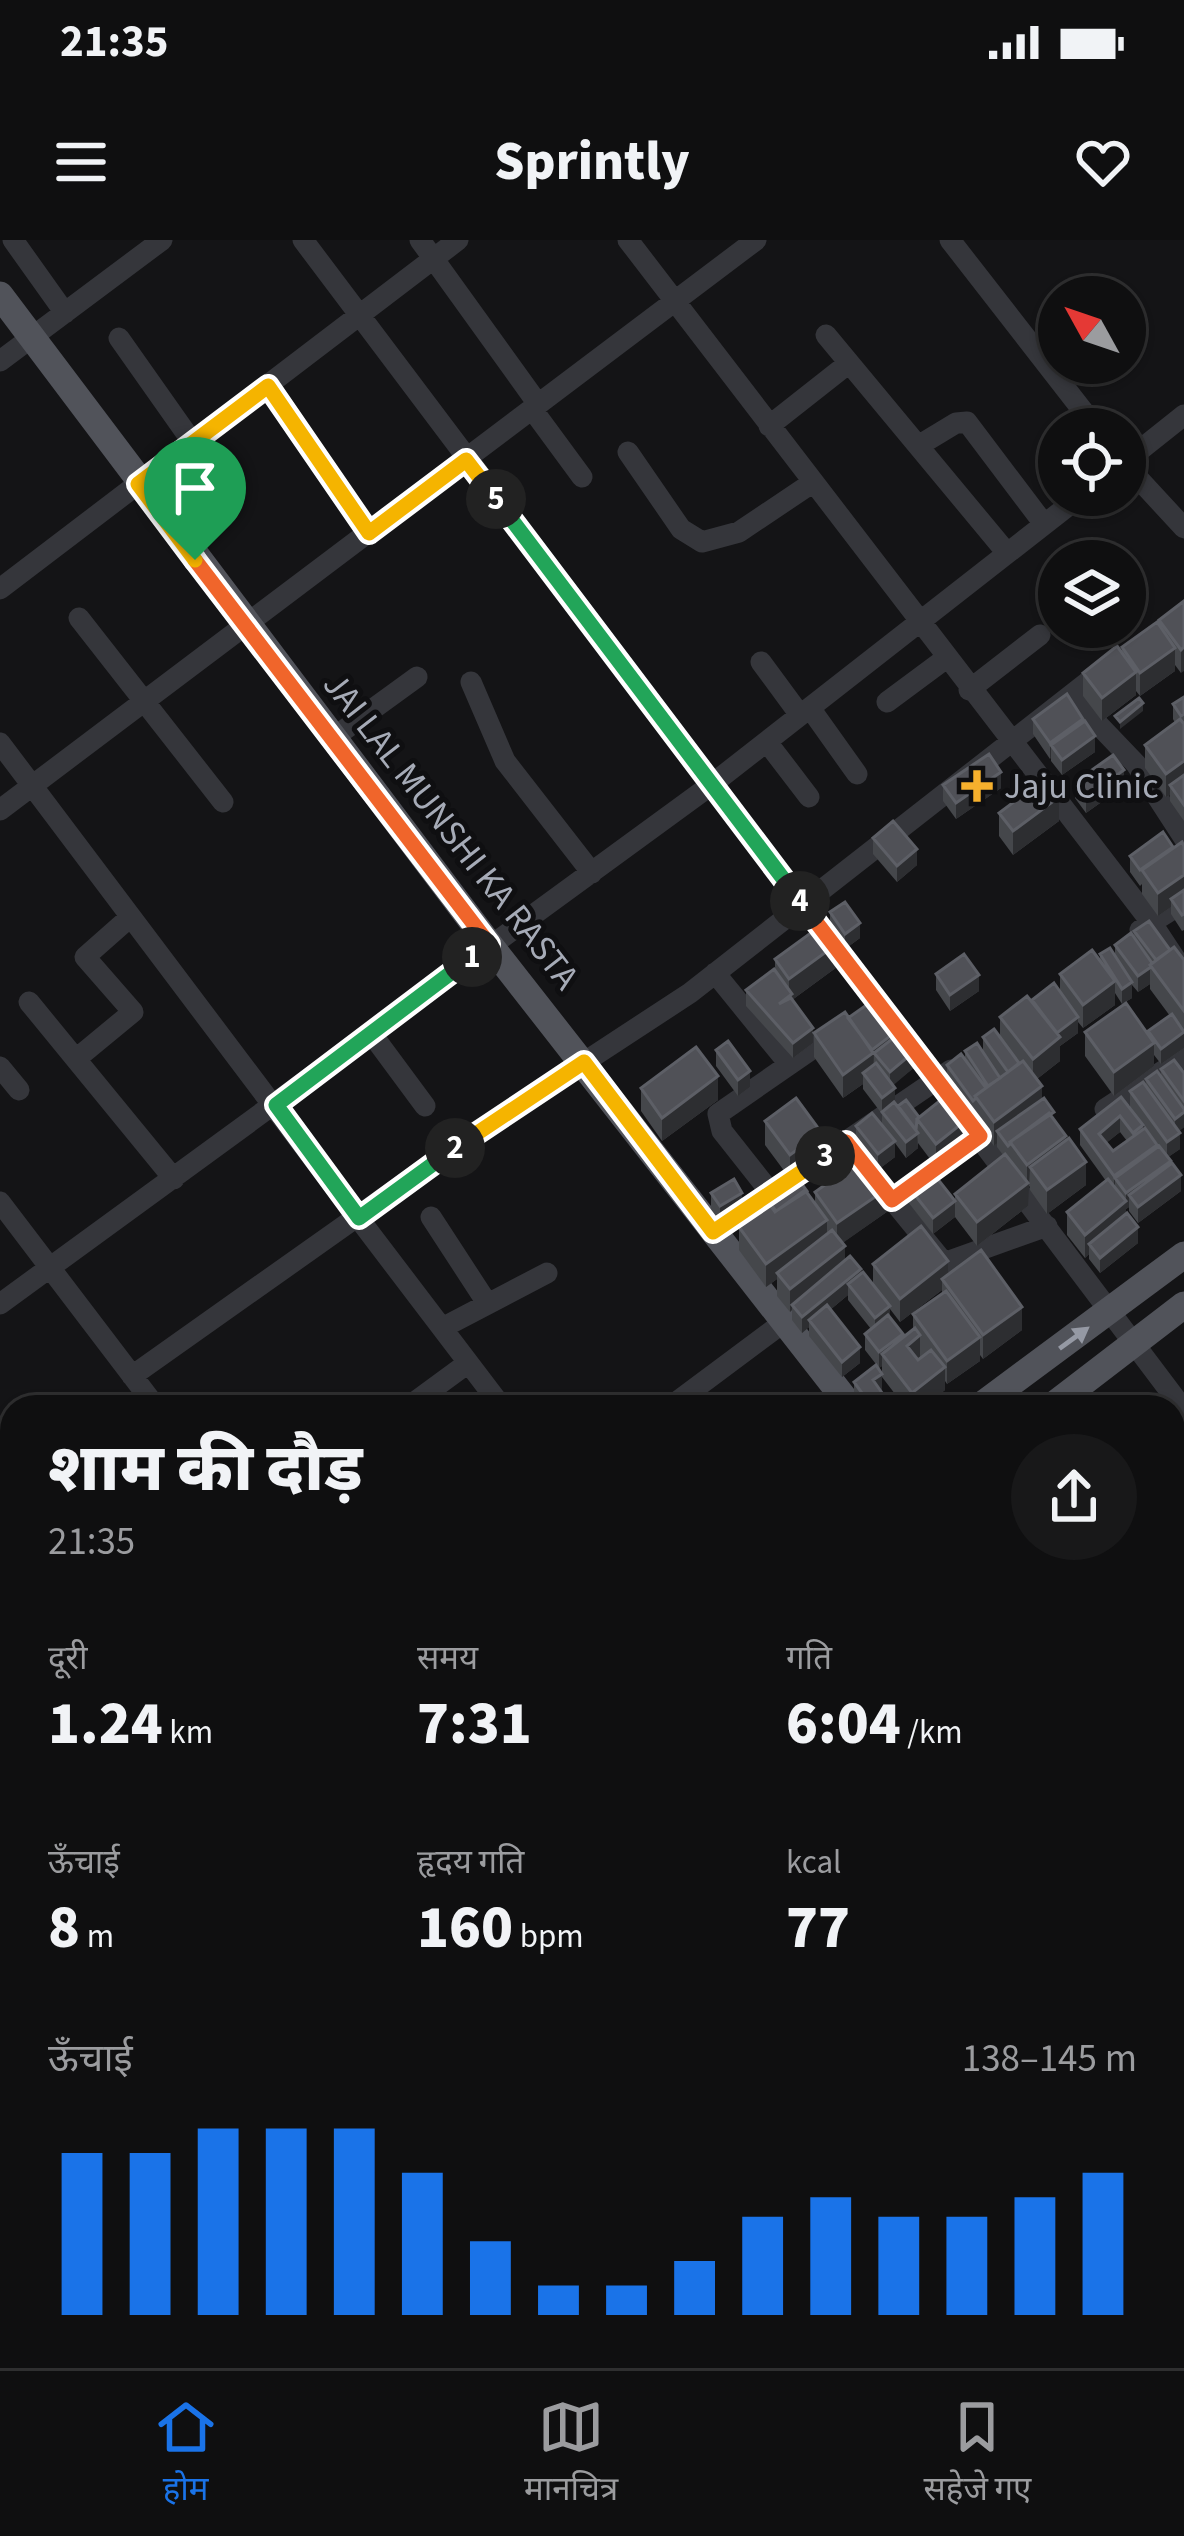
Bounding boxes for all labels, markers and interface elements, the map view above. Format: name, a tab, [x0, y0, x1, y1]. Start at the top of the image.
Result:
text: 21:35	[60, 10, 169, 74]
text: Sprintly	[494, 124, 690, 201]
icon: menu	[48, 129, 114, 195]
icon: heart	[1070, 129, 1136, 195]
north arrow	[1038, 276, 1146, 384]
map controls	[1038, 276, 1146, 648]
button: locate	[1038, 408, 1146, 516]
pin	[144, 437, 246, 560]
icon: arrive	[162, 455, 228, 521]
pin: 5	[466, 469, 526, 529]
text: 5	[487, 475, 505, 522]
button: layers	[1038, 540, 1146, 648]
street label: JAI LAL MUNSHI KA RASTA	[311, 661, 592, 1001]
place label: Jaju Clinic	[1004, 761, 1159, 812]
marker: Jaju Clinic	[961, 770, 993, 802]
pin: 4	[770, 871, 830, 931]
text: 4	[791, 877, 809, 924]
pin: 1	[442, 927, 502, 987]
text: 1	[463, 933, 481, 980]
pin: 2	[425, 1118, 485, 1178]
text: 2	[446, 1124, 464, 1171]
pin: 3	[795, 1126, 855, 1186]
text: 3	[816, 1132, 834, 1179]
one-way arrow	[1058, 1326, 1089, 1350]
text: शाम की दौड़	[48, 1422, 362, 1516]
button: share	[1011, 1434, 1137, 1560]
text: 21:35	[48, 1514, 135, 1570]
text: दूरी	[48, 1635, 88, 1682]
text: समय	[417, 1635, 478, 1682]
text: गति	[786, 1635, 832, 1682]
text: 1.24	[48, 1682, 163, 1767]
text: 7:31	[417, 1682, 532, 1767]
text: 6:04	[786, 1682, 901, 1767]
text: km	[163, 1709, 213, 1756]
text: /km	[901, 1709, 963, 1756]
text: ऊँचाई	[48, 1839, 120, 1886]
text: हृदय गति	[417, 1839, 524, 1886]
text: kcal	[786, 1839, 842, 1886]
text: 8	[48, 1886, 80, 1971]
text: 160	[417, 1886, 513, 1971]
text: 77	[786, 1886, 850, 1971]
text: m	[80, 1913, 114, 1960]
text: bpm	[513, 1913, 584, 1960]
text: ऊँचाई	[48, 2031, 133, 2087]
text: 138–145 m	[962, 2031, 1137, 2087]
tab: होम	[153, 2394, 219, 2513]
tab: मानचित्र	[524, 2394, 618, 2513]
tab: सहेजे गए	[924, 2394, 1031, 2513]

